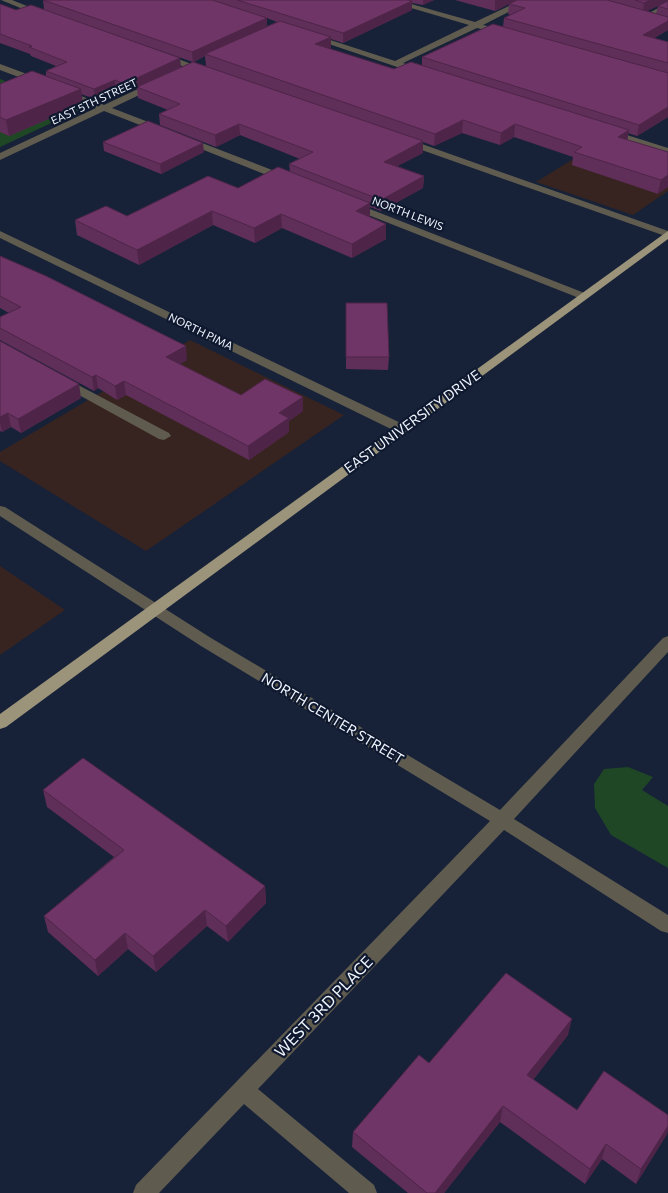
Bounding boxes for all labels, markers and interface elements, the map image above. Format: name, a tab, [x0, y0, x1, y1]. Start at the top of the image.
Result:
street label: EAST 5TH STREET	[49, 75, 139, 127]
street label: NORTH LEWIS	[370, 193, 446, 233]
street label: NORTH PIMA	[167, 310, 236, 352]
street label: EAST UNIVERSITY DRIVE	[341, 366, 483, 476]
street label: NORTH CENTER STREET	[259, 669, 407, 767]
street label: WEST 3RD PLACE	[270, 951, 376, 1061]

